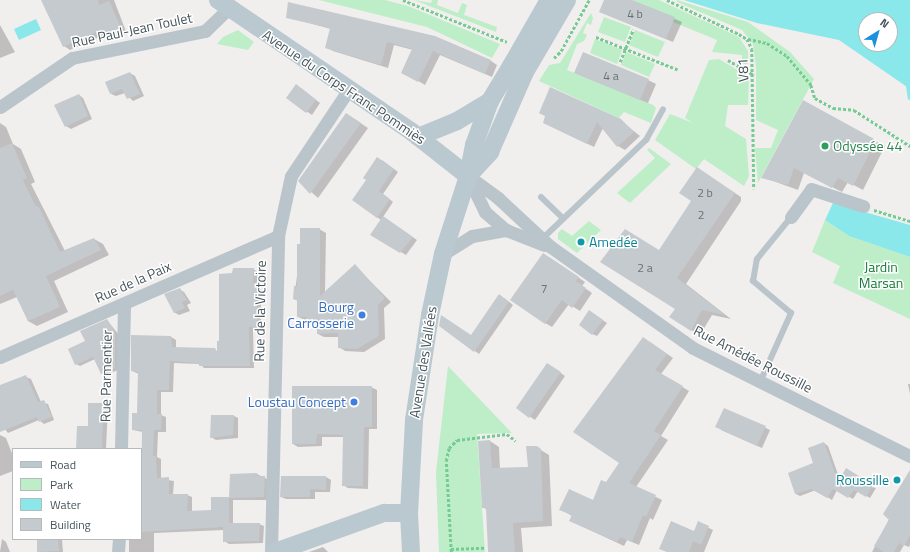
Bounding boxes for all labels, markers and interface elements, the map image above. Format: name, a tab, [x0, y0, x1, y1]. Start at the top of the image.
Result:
house number: 4 b	[627, 7, 643, 21]
street label: Rue Paul-Jean Toulet	[70, 9, 194, 51]
north arrow	[858, 12, 898, 52]
text: N	[877, 15, 892, 32]
street label: Avenue du Corps Franc Pommiès	[259, 26, 429, 148]
street label: V81	[734, 58, 752, 82]
house number: 4 a	[603, 69, 619, 83]
place label: Odyssée 44	[833, 138, 902, 154]
marker: Odyssée 44	[820, 141, 830, 151]
house number: 2 b	[697, 186, 713, 200]
house number: 2	[698, 208, 704, 222]
place label: Amedée	[589, 234, 638, 250]
marker: Amedée	[576, 237, 586, 247]
street label: Rue de la Paix	[92, 258, 174, 306]
park label: Jardin Marsan	[859, 259, 903, 292]
street label: Rue de la Victoire	[251, 260, 269, 362]
house number: 2 a	[637, 261, 653, 275]
house number: 7	[541, 282, 547, 296]
place label: Bourg Carrosserie	[287, 299, 354, 332]
street label: Avenue des Vallées	[406, 305, 440, 419]
marker: Bourg Carrosserie	[357, 310, 367, 320]
street label: Rue Amédée Roussille	[691, 322, 815, 396]
street label: Rue Parmentier	[97, 330, 115, 422]
place label: Loustau Concept	[248, 394, 346, 410]
marker: Loustau Concept	[349, 397, 359, 407]
legend	[12, 448, 142, 540]
text: Road	[50, 455, 76, 474]
place label: Roussille	[836, 472, 889, 488]
text: Park	[50, 475, 73, 494]
marker: Roussille	[892, 475, 902, 485]
text: Water	[50, 495, 81, 514]
text: Building	[50, 515, 91, 534]

